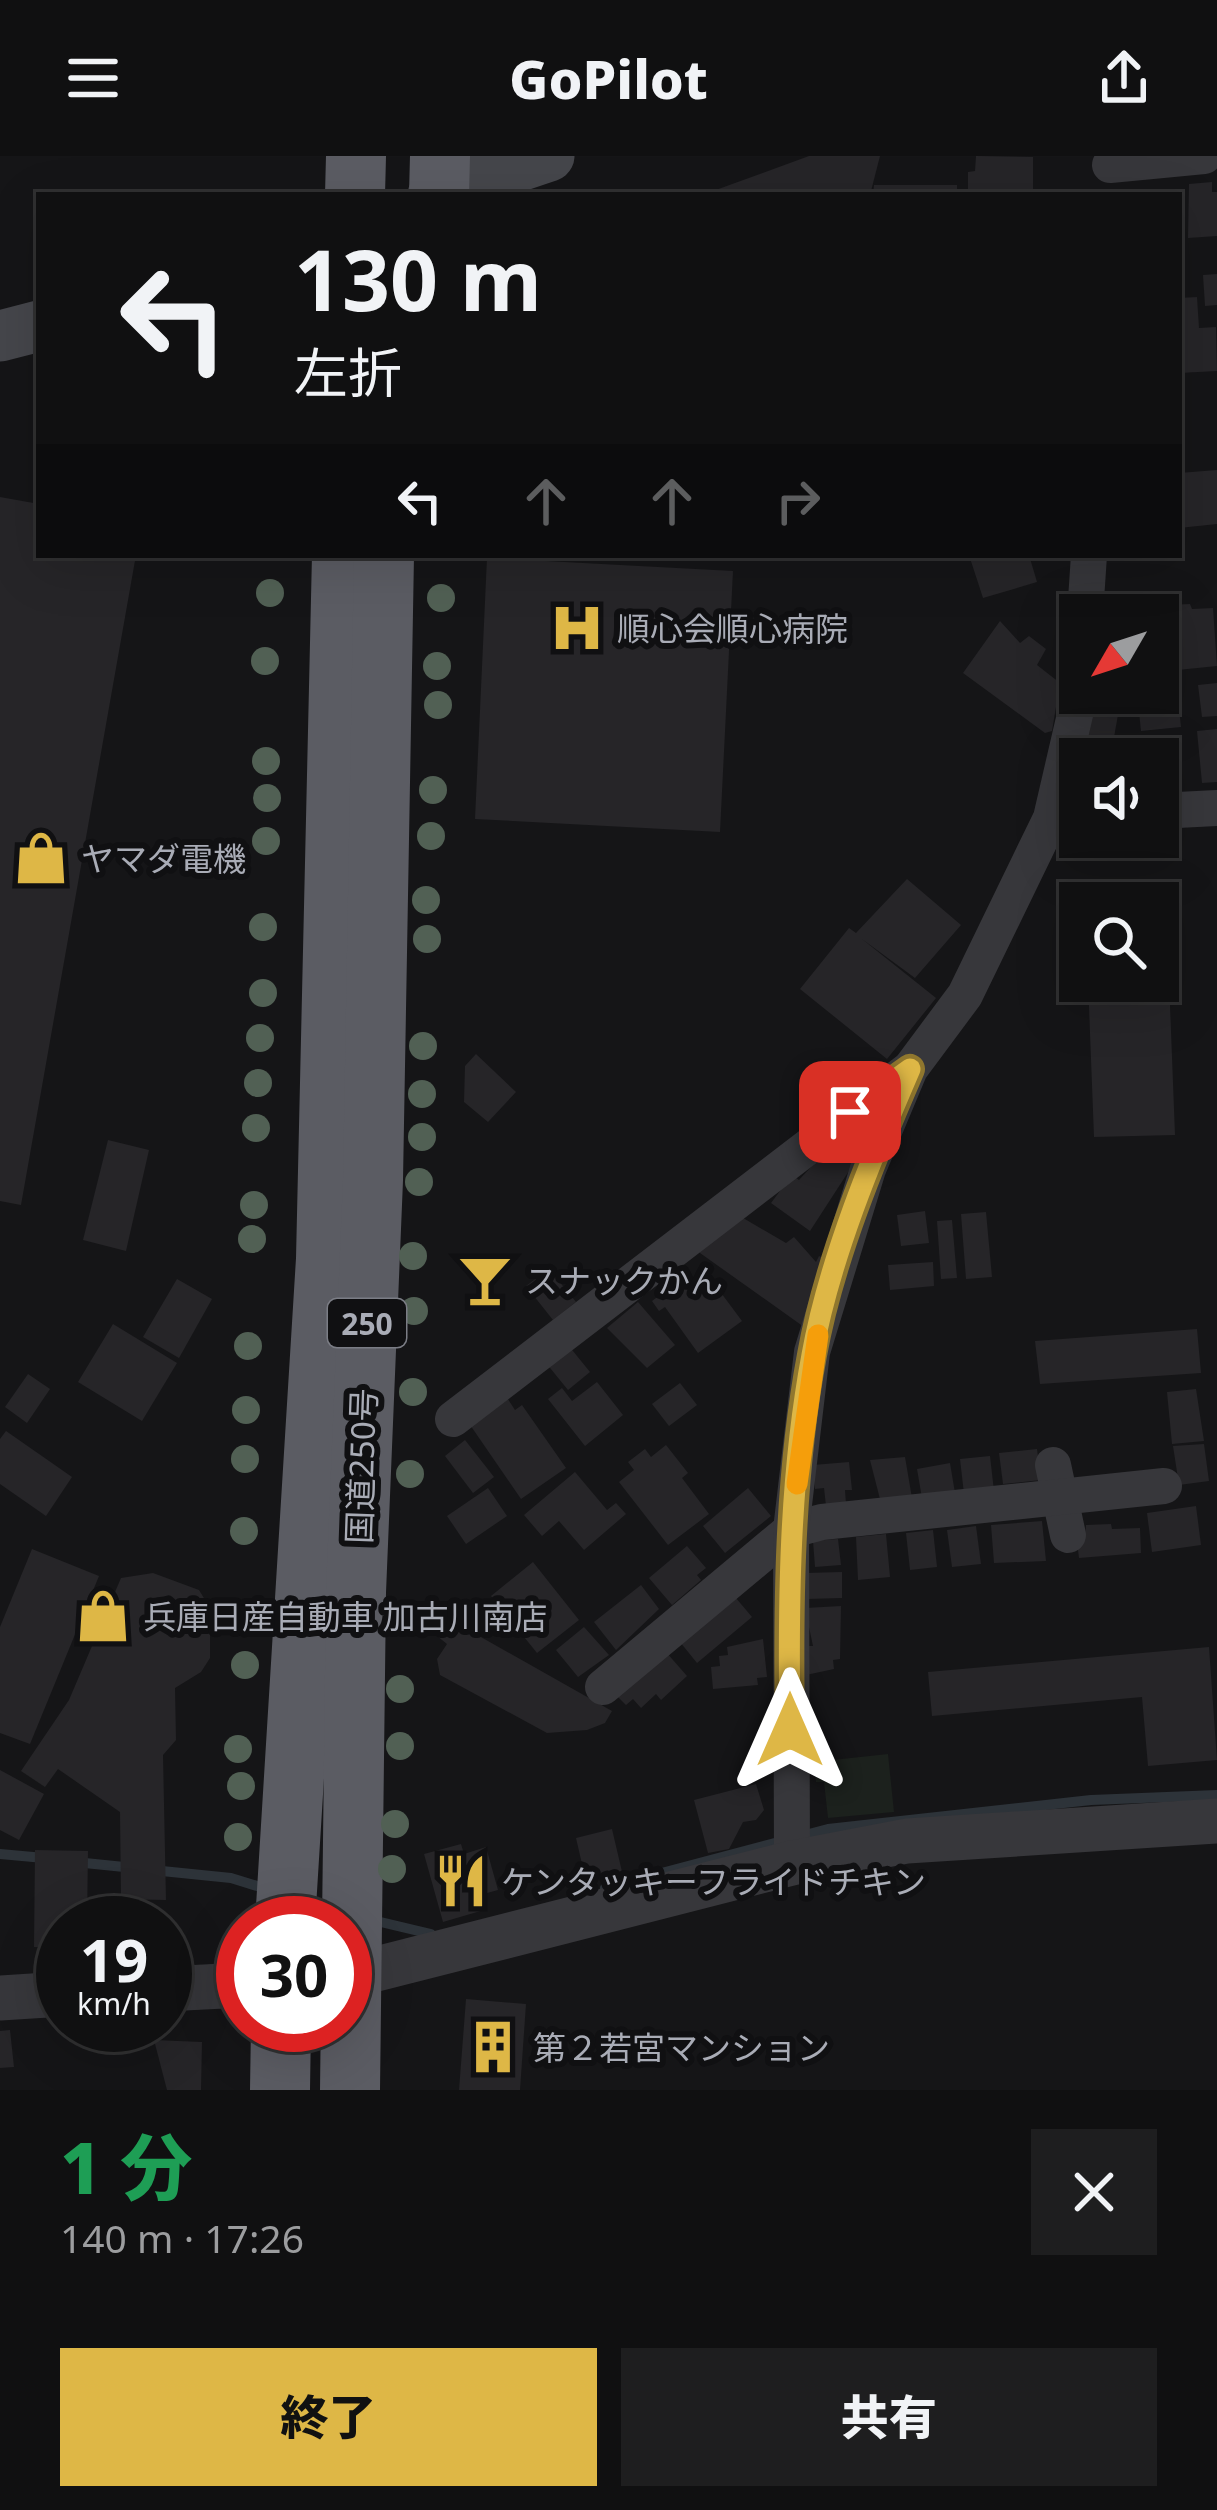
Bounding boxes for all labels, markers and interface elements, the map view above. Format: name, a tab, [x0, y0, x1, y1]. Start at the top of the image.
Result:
text: GoPilot	[509, 41, 708, 115]
icon: menu	[60, 45, 126, 111]
icon: share	[1091, 45, 1157, 111]
text: 130 m	[294, 221, 542, 336]
icon: left	[96, 240, 252, 396]
text: 左折	[294, 335, 402, 409]
icon: left	[387, 468, 453, 534]
icon: ahead	[513, 468, 579, 534]
icon: ahead	[639, 468, 705, 534]
icon: right	[765, 468, 831, 534]
north arrow	[1059, 594, 1179, 714]
map controls	[1059, 594, 1179, 1002]
hospital icon: 順心会順心病院	[548, 599, 606, 657]
place label: 順心会順心病院	[617, 606, 848, 651]
button: sound	[1059, 738, 1179, 858]
shop icon: ヤマダ電機	[12, 829, 70, 887]
place label: ヤマダ電機	[81, 836, 246, 881]
button: search	[1059, 882, 1179, 1002]
pin	[799, 1061, 901, 1163]
icon: arrive	[817, 1079, 883, 1145]
bar icon: スナックかん	[456, 1251, 514, 1309]
place label: スナックかん	[525, 1258, 723, 1303]
road number: 250	[328, 1299, 406, 1347]
street label: 国道250号	[336, 1387, 386, 1545]
shop icon: 兵庫日産自動車 加古川南店	[74, 1587, 132, 1645]
place label: 兵庫日産自動車 加古川南店	[143, 1594, 548, 1639]
position arrow	[727, 1667, 853, 1793]
restaurant icon: ケンタッキーフライドチキン	[432, 1852, 490, 1910]
place label: ケンタッキーフライドチキン	[501, 1859, 926, 1904]
speed limit sign: 30	[216, 1896, 372, 2052]
text: 19	[80, 1918, 148, 2000]
text: km/h	[77, 1983, 151, 2024]
building icon: 第２若宮マンション	[464, 2018, 522, 2076]
place label: 第２若宮マンション	[533, 2025, 830, 2070]
text: 1 分	[60, 2117, 192, 2215]
button: close	[1031, 2129, 1157, 2255]
text: 140 m · 17:26	[60, 2211, 304, 2264]
button: 終了	[60, 2348, 597, 2486]
button: 共有	[621, 2348, 1157, 2486]

